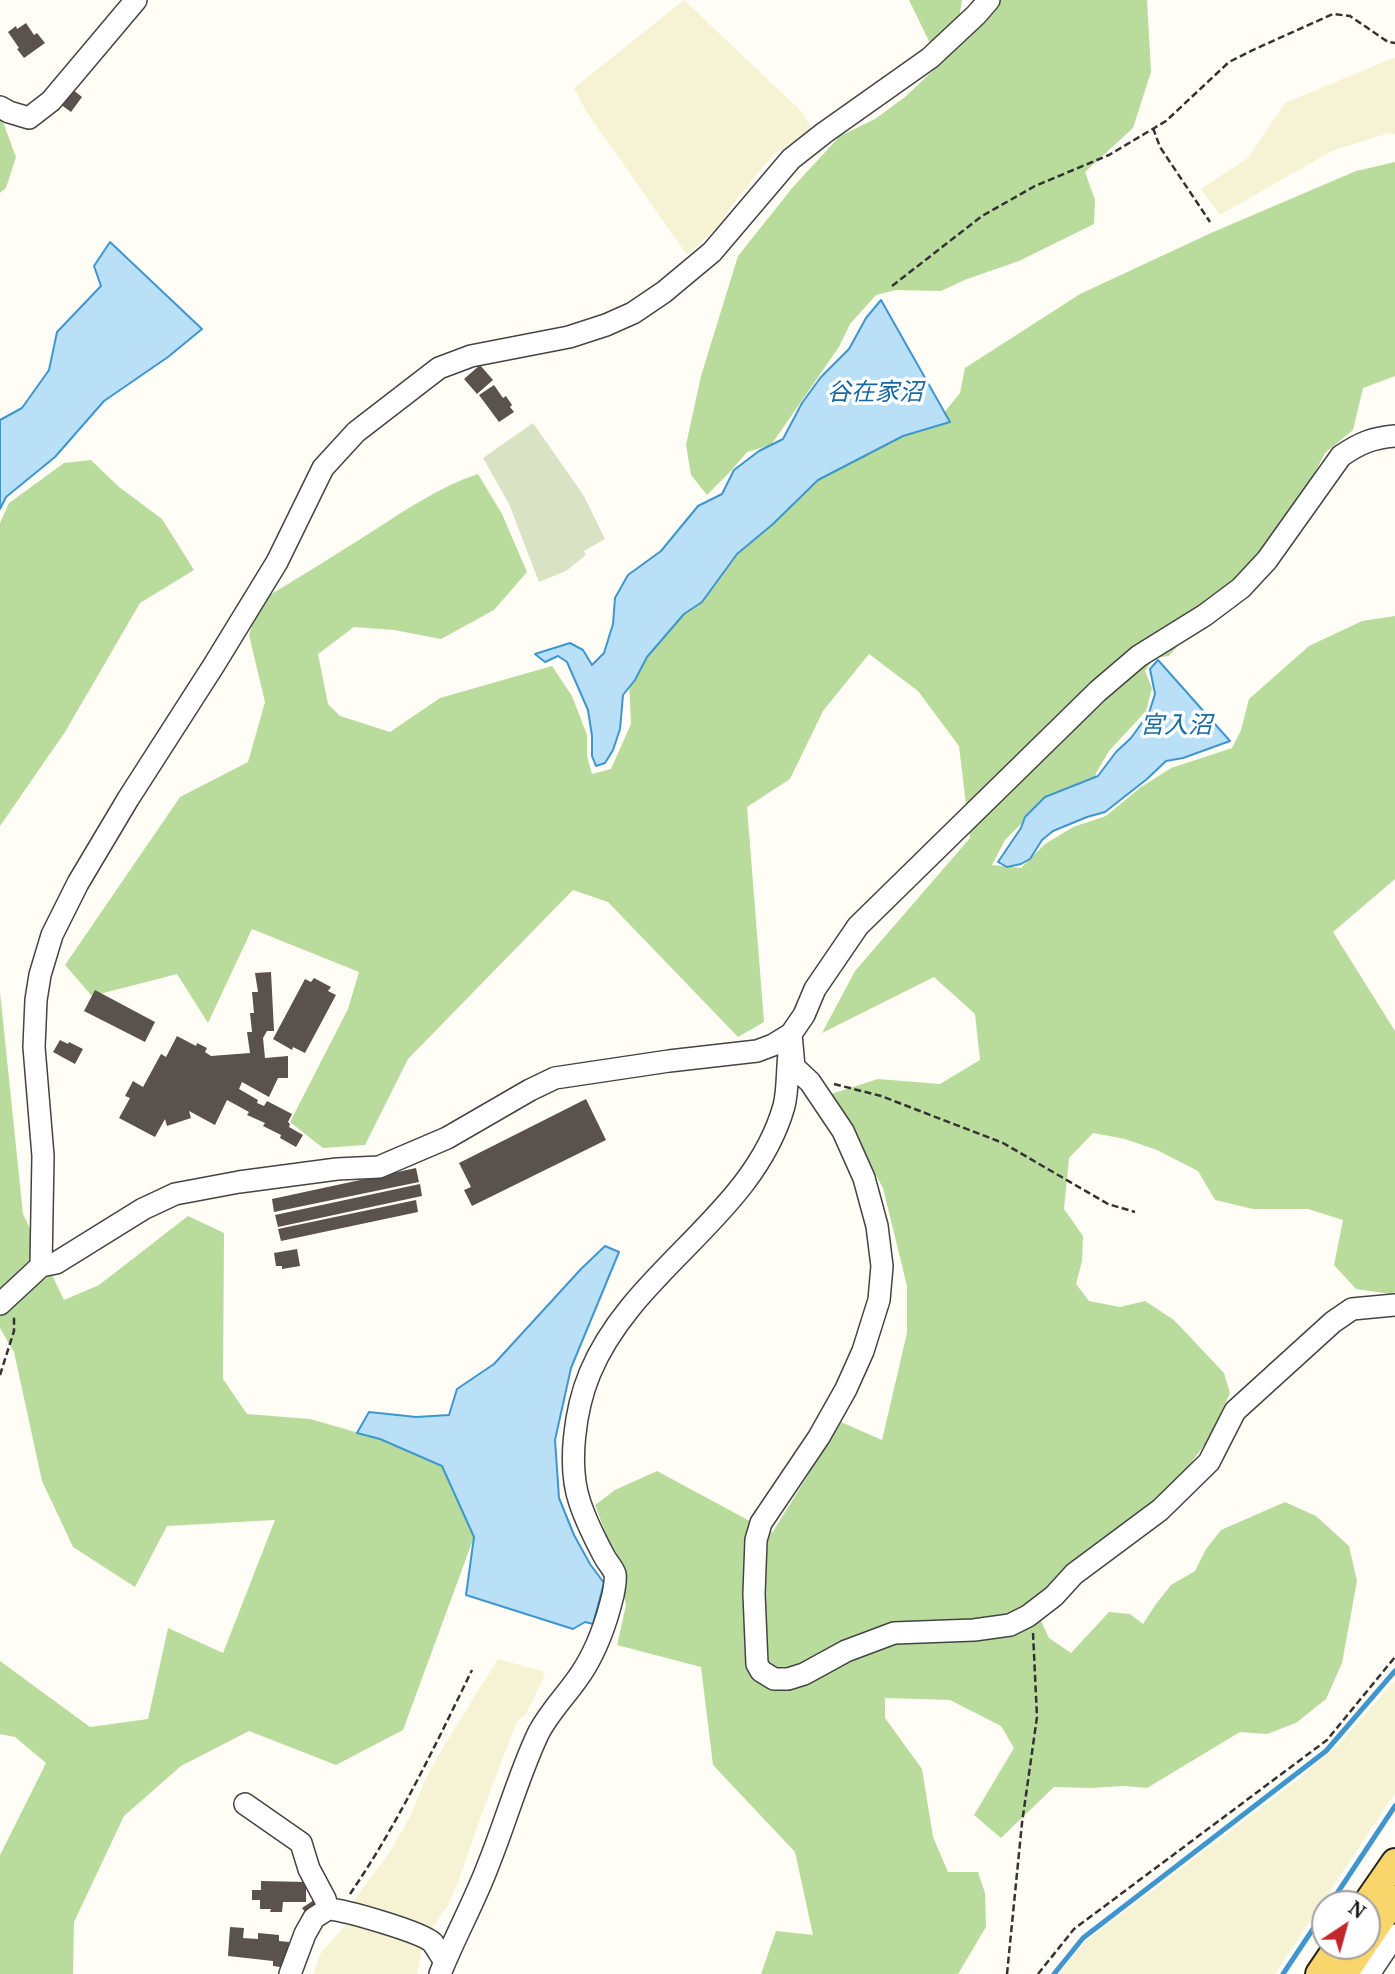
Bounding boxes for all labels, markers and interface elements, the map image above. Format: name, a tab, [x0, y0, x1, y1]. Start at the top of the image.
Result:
water label: 谷在家沼	[827, 379, 923, 407]
water label: 宮入沼	[1140, 712, 1212, 740]
north arrow	[1311, 1890, 1381, 1960]
text: N	[1343, 1895, 1371, 1925]

